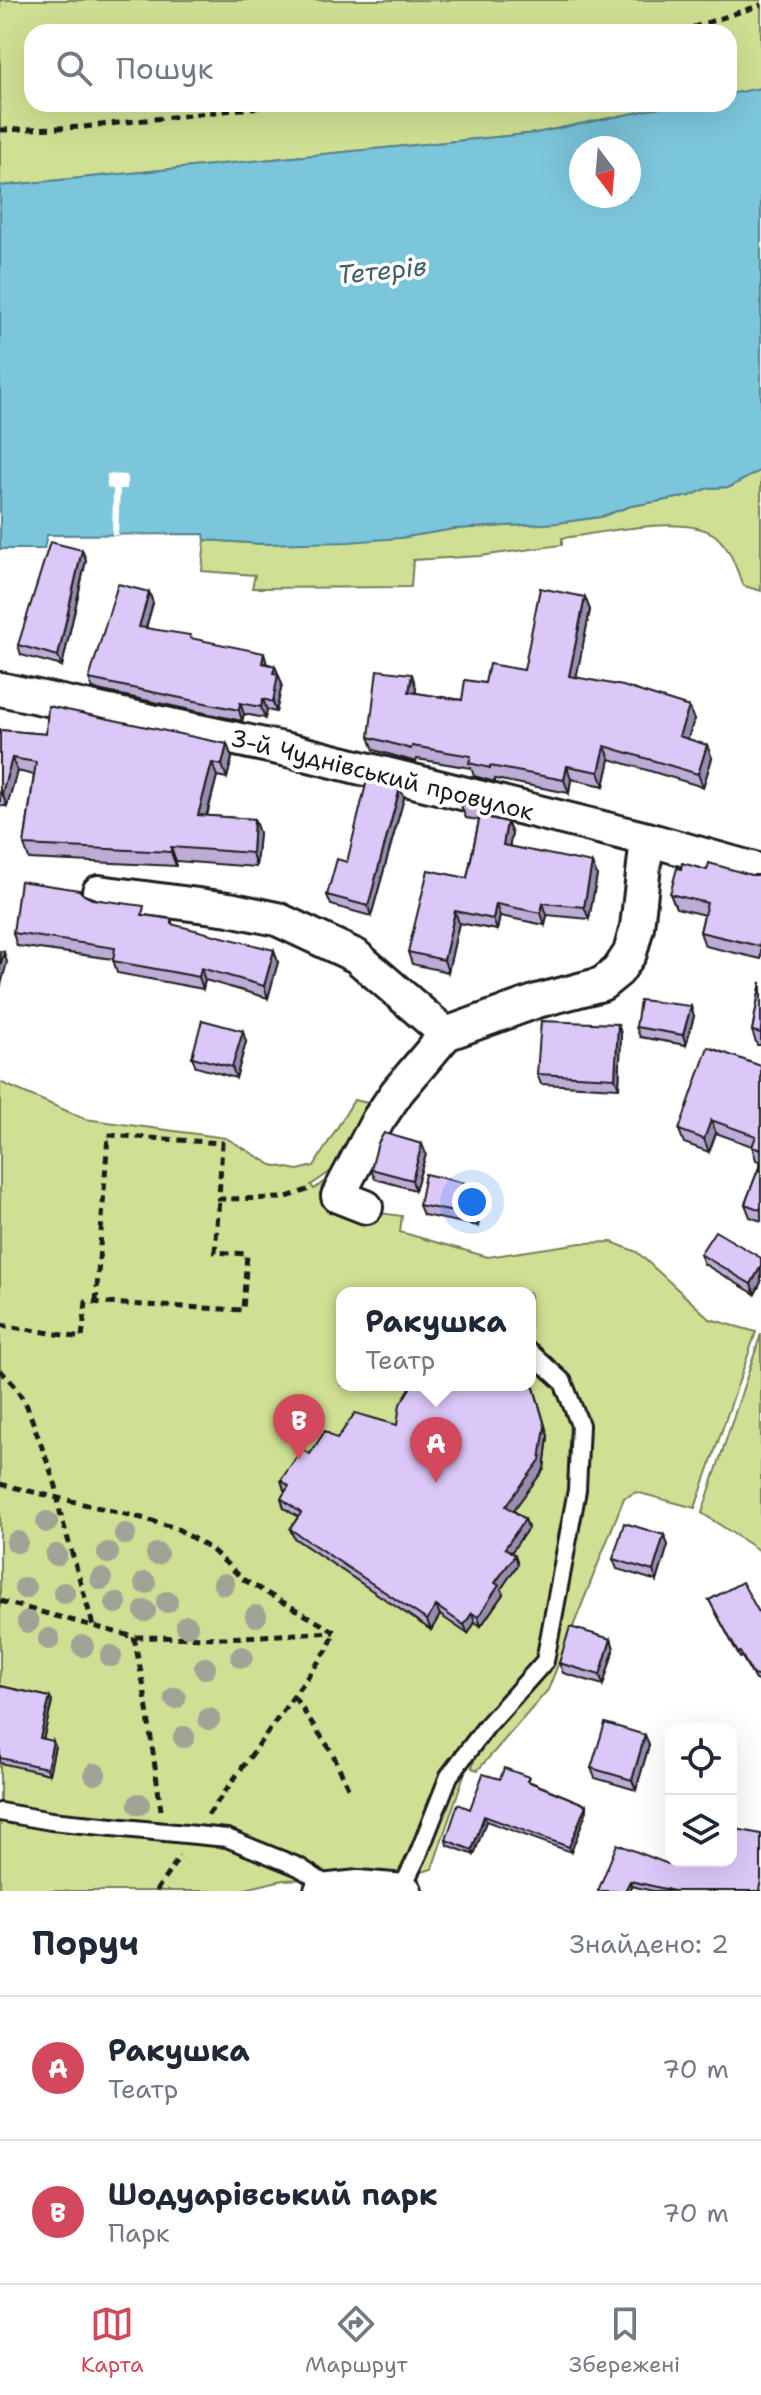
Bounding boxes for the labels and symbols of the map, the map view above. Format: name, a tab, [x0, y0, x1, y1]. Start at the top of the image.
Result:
north arrow	[569, 136, 641, 208]
water label: Тетерів	[336, 248, 428, 292]
street label: 3-й Чуднівський провулок	[227, 722, 537, 828]
your location	[452, 1182, 492, 1222]
pin: B	[273, 1394, 325, 1460]
pin: A	[410, 1417, 462, 1483]

